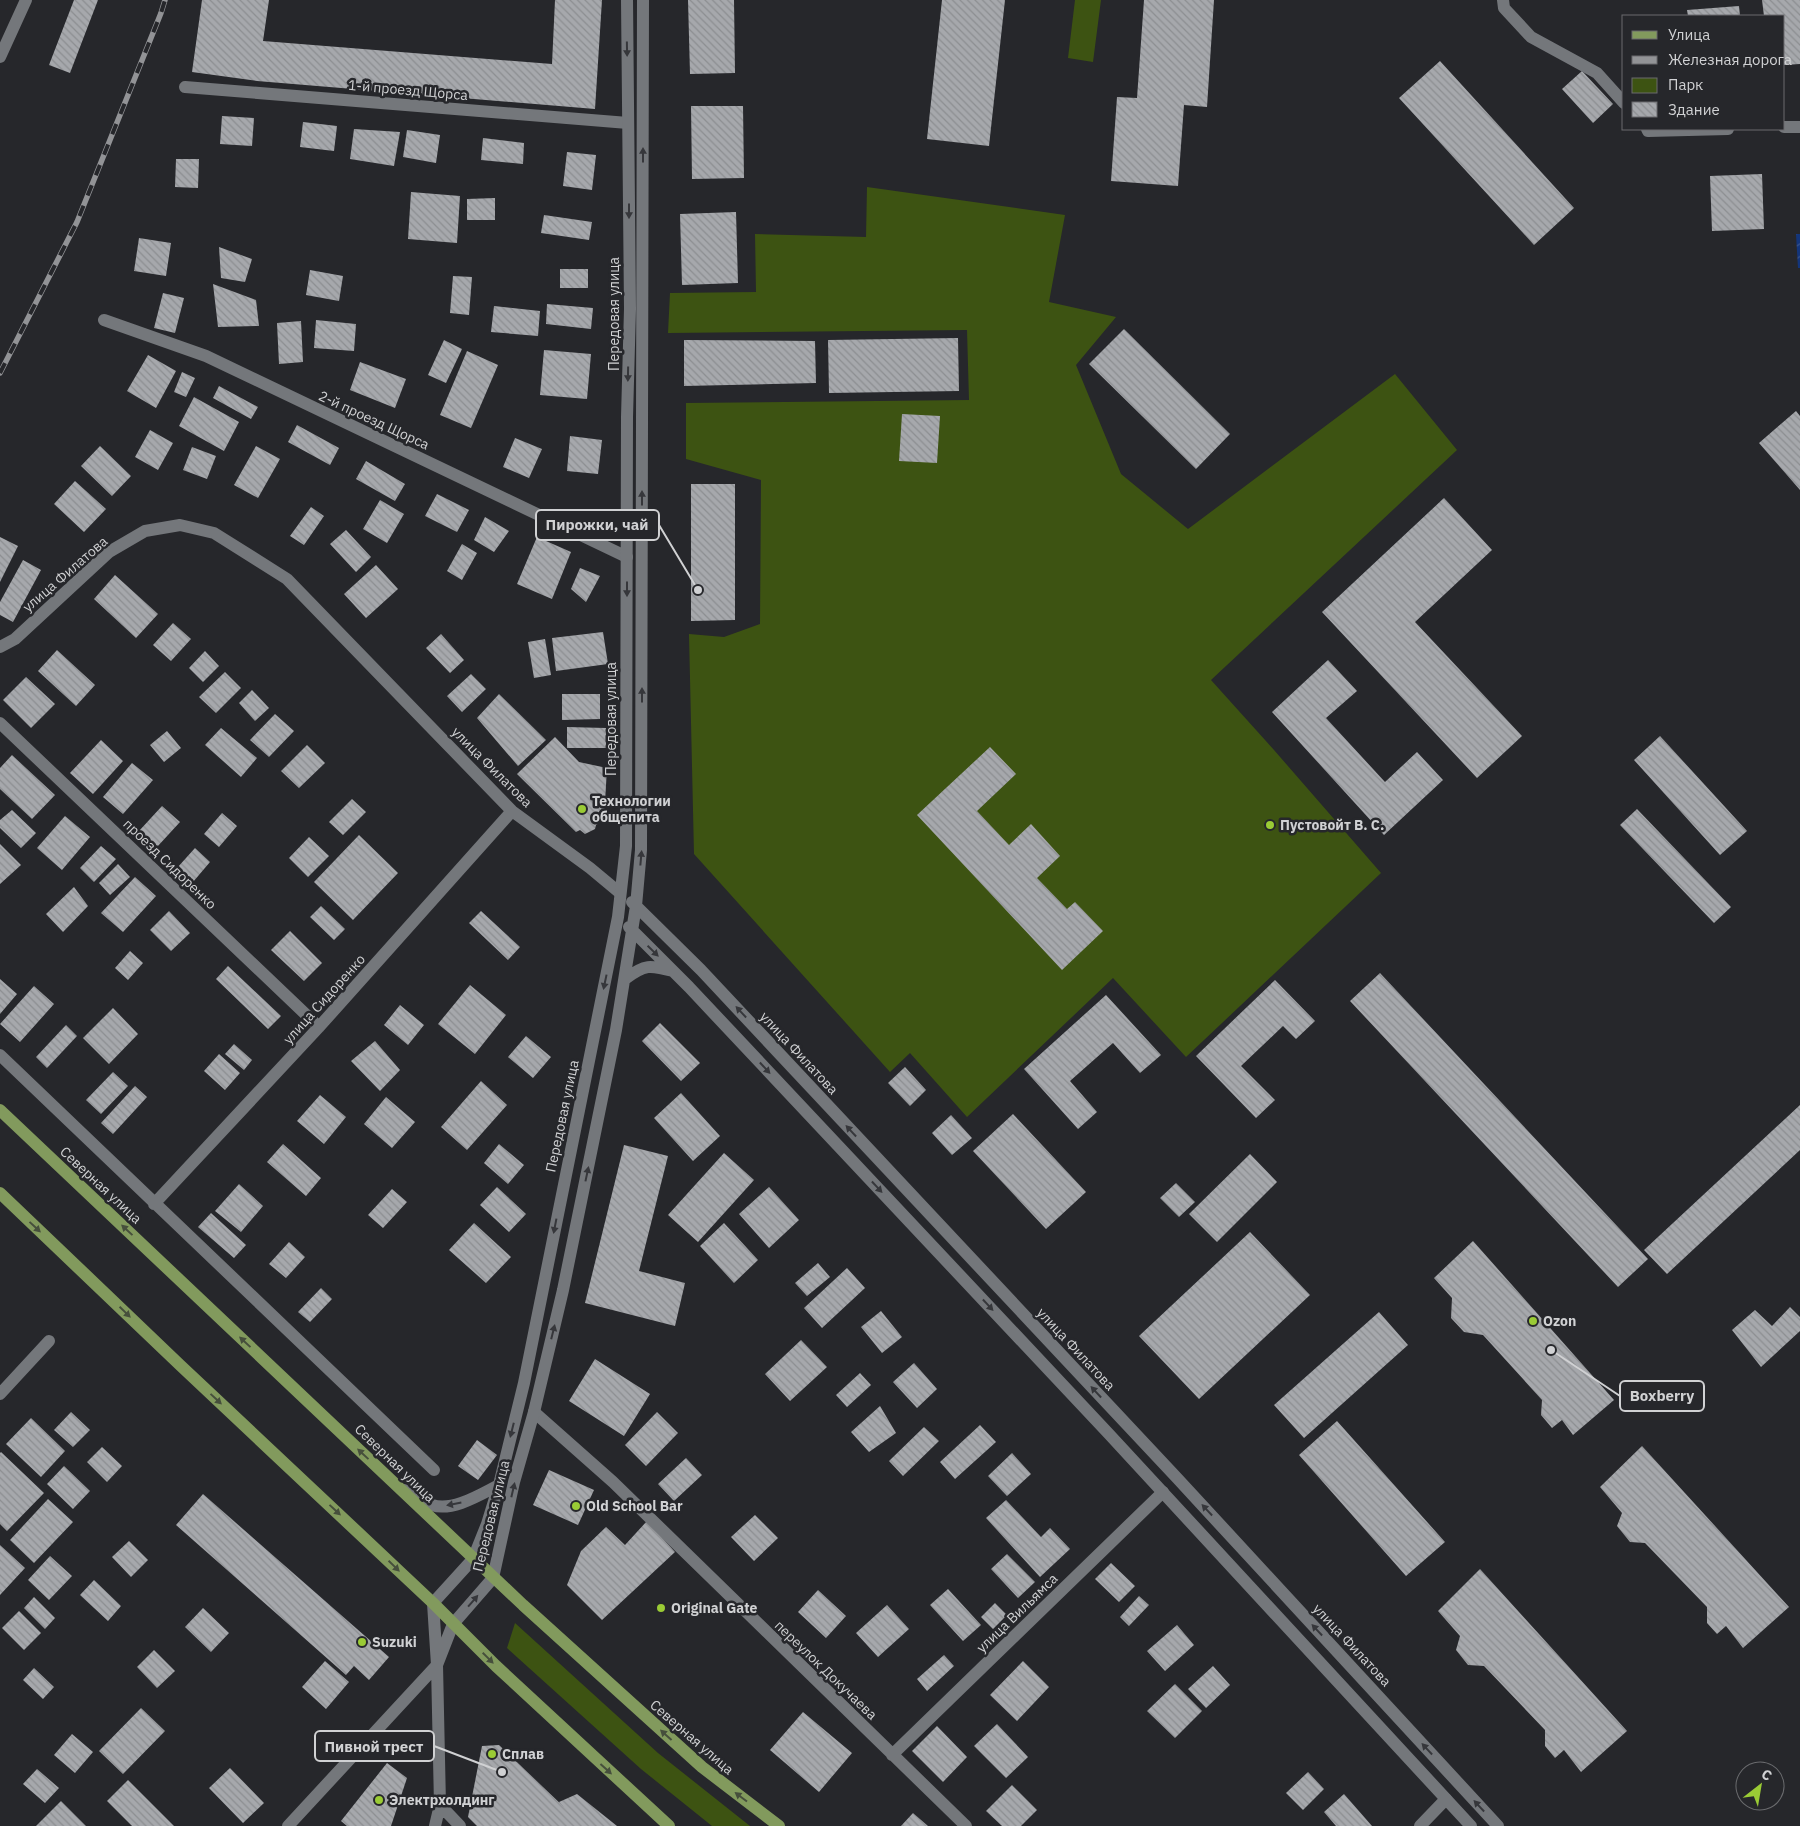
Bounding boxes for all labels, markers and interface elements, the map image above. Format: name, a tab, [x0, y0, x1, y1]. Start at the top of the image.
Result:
legend	[1622, 15, 1785, 130]
text: Улица	[1668, 25, 1710, 44]
one-way arrow	[623, 41, 631, 57]
text: Железная дорога	[1668, 50, 1792, 69]
text: Парк	[1668, 75, 1703, 94]
street label: 1-й проезд Щорса	[347, 76, 469, 104]
text: Здание	[1668, 100, 1720, 119]
one-way arrow	[639, 146, 647, 162]
one-way arrow	[625, 203, 633, 219]
street label: Передовая улица	[605, 256, 623, 371]
one-way arrow	[624, 366, 632, 382]
street label: 2-й проезд Щорса	[316, 386, 433, 454]
one-way arrow	[638, 489, 646, 505]
callout: Пирожки, чай	[536, 510, 659, 540]
text: Пирожки, чай	[546, 515, 648, 534]
street label: улица Филатова	[19, 532, 112, 616]
one-way arrow	[623, 581, 631, 597]
street label: Передовая улица	[602, 661, 620, 776]
one-way arrow	[638, 687, 646, 703]
street label: улица Филатова	[448, 723, 536, 811]
place label: Технологии общепита	[592, 792, 671, 826]
marker: Технологии общепита	[576, 803, 588, 815]
street label: проезд Сидоренко	[120, 815, 221, 913]
place label: Пустовойт В. С.	[1280, 816, 1384, 834]
marker: Пустовойт В. С.	[1264, 819, 1276, 831]
one-way arrow	[637, 849, 645, 865]
one-way arrow	[647, 945, 659, 957]
street label: улица Сидоренко	[279, 950, 369, 1048]
one-way arrow	[601, 974, 609, 989]
one-way arrow	[735, 1005, 746, 1018]
street label: улица Филатова	[756, 1008, 842, 1099]
street label: Передовая улица	[541, 1058, 583, 1174]
one-way arrow	[759, 1062, 771, 1074]
one-way arrow	[845, 1125, 857, 1137]
street label: Северная улица	[56, 1143, 146, 1228]
one-way arrow	[583, 1165, 591, 1181]
one-way arrow	[871, 1180, 883, 1192]
one-way arrow	[550, 1219, 558, 1235]
one-way arrow	[29, 1221, 41, 1233]
one-way arrow	[121, 1224, 133, 1236]
one-way arrow	[982, 1299, 994, 1311]
street label: улица Филатова	[1033, 1304, 1119, 1395]
one-way arrow	[118, 1305, 130, 1317]
place label: Ozon	[1543, 1312, 1576, 1330]
marker: Ozon	[1527, 1315, 1539, 1327]
one-way arrow	[549, 1325, 557, 1340]
one-way arrow	[239, 1336, 251, 1348]
callout: Boxberry	[1620, 1381, 1704, 1411]
one-way arrow	[1090, 1386, 1102, 1398]
text: Boxberry	[1630, 1386, 1694, 1405]
one-way arrow	[210, 1393, 222, 1405]
street label: Северная улица	[351, 1420, 439, 1506]
one-way arrow	[508, 1423, 516, 1438]
one-way arrow	[358, 1448, 370, 1460]
street label: Передовая улица	[468, 1458, 514, 1574]
one-way arrow	[509, 1481, 517, 1497]
place label: Old School Bar	[586, 1497, 683, 1515]
one-way arrow	[446, 1500, 462, 1508]
marker: Old School Bar	[570, 1500, 582, 1512]
one-way arrow	[329, 1504, 341, 1516]
one-way arrow	[1201, 1505, 1213, 1517]
one-way arrow	[388, 1560, 400, 1572]
street label: улица Вильямса	[972, 1569, 1062, 1656]
one-way arrow	[467, 1595, 479, 1607]
place label: Original Gate	[671, 1599, 757, 1617]
street label: улица Филатова	[1309, 1600, 1395, 1691]
marker: Original Gate	[655, 1602, 667, 1614]
street label: переулок Докучаева	[771, 1616, 881, 1724]
one-way arrow	[1311, 1624, 1323, 1636]
place label: Suzuki	[372, 1633, 417, 1651]
marker: Suzuki	[356, 1636, 368, 1648]
one-way arrow	[481, 1652, 493, 1664]
street label: Северная улица	[646, 1696, 738, 1779]
one-way arrow	[660, 1729, 672, 1741]
callout: Пивной трест	[315, 1731, 434, 1761]
text: Пивной трест	[324, 1737, 424, 1756]
one-way arrow	[1421, 1744, 1433, 1756]
place label: Сплав	[502, 1745, 544, 1763]
marker: Сплав	[486, 1748, 498, 1760]
north arrow	[1735, 1761, 1785, 1811]
one-way arrow	[600, 1763, 612, 1775]
text: С	[1758, 1765, 1775, 1785]
place label: Электрхолдинг	[389, 1791, 495, 1809]
one-way arrow	[734, 1791, 747, 1802]
marker: Электрхолдинг	[373, 1794, 385, 1806]
one-way arrow	[1473, 1800, 1485, 1812]

